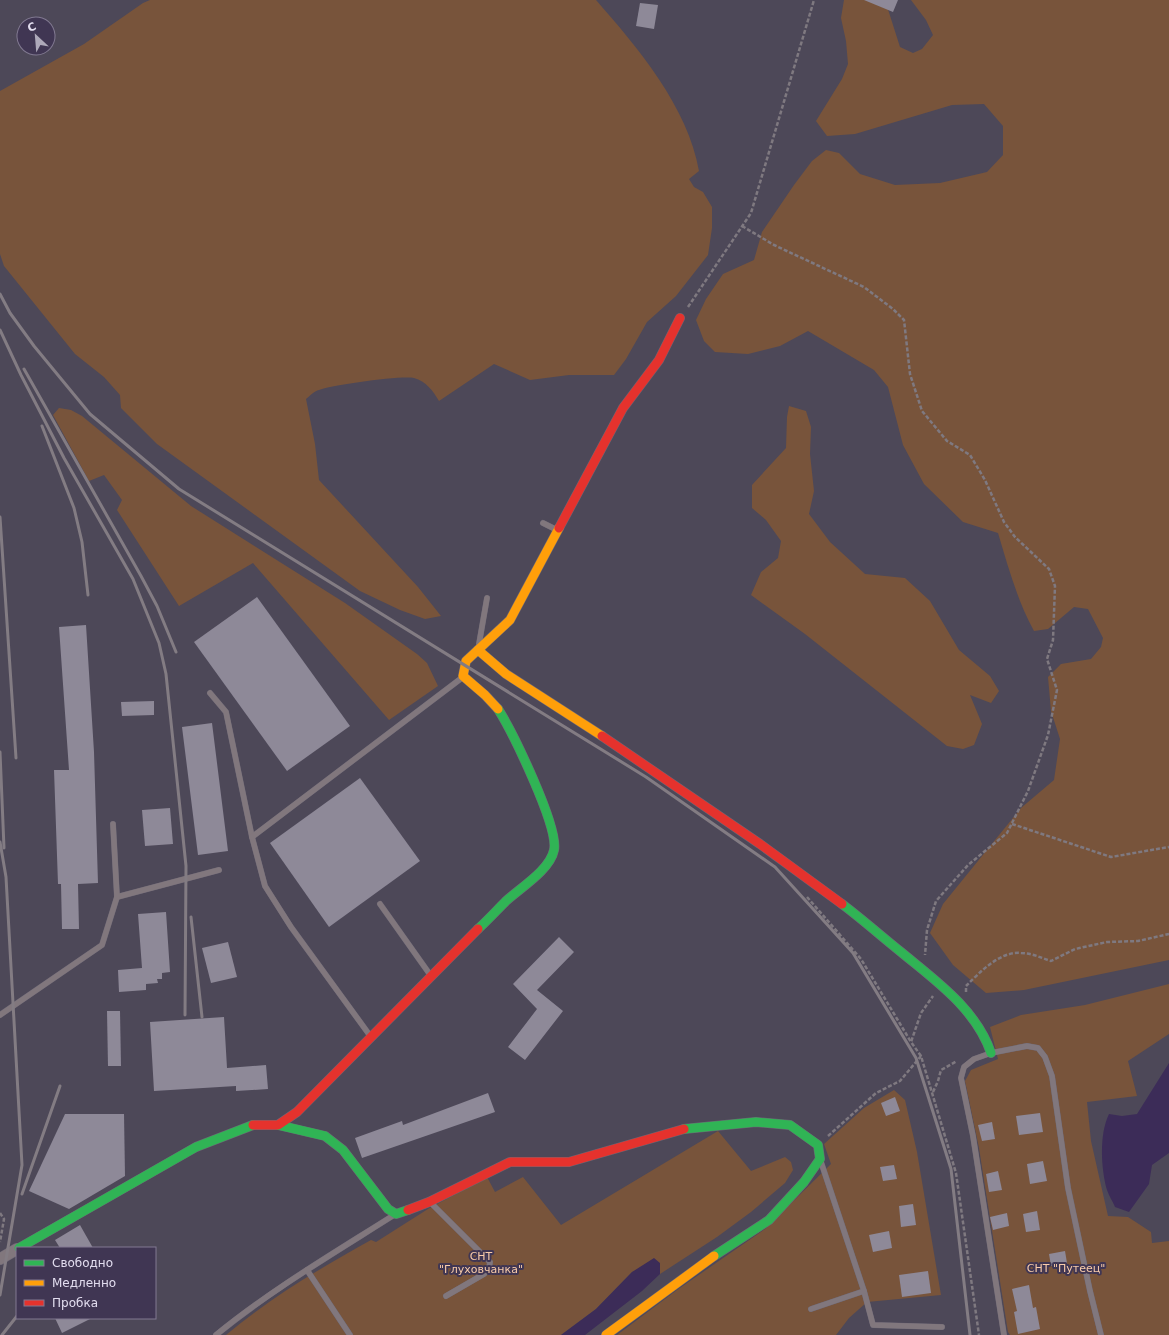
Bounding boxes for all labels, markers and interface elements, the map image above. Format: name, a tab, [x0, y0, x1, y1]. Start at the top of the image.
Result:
north arrow	[16, 16, 56, 56]
text: С	[25, 20, 38, 35]
legend	[16, 1247, 156, 1319]
park label: СНТ "Глуховчанка"	[439, 1250, 523, 1276]
text: Свободно	[52, 1256, 113, 1270]
park label: СНТ "Путеец"	[1027, 1262, 1105, 1275]
text: Медленно	[52, 1276, 116, 1290]
text: Пробка	[52, 1296, 98, 1310]

